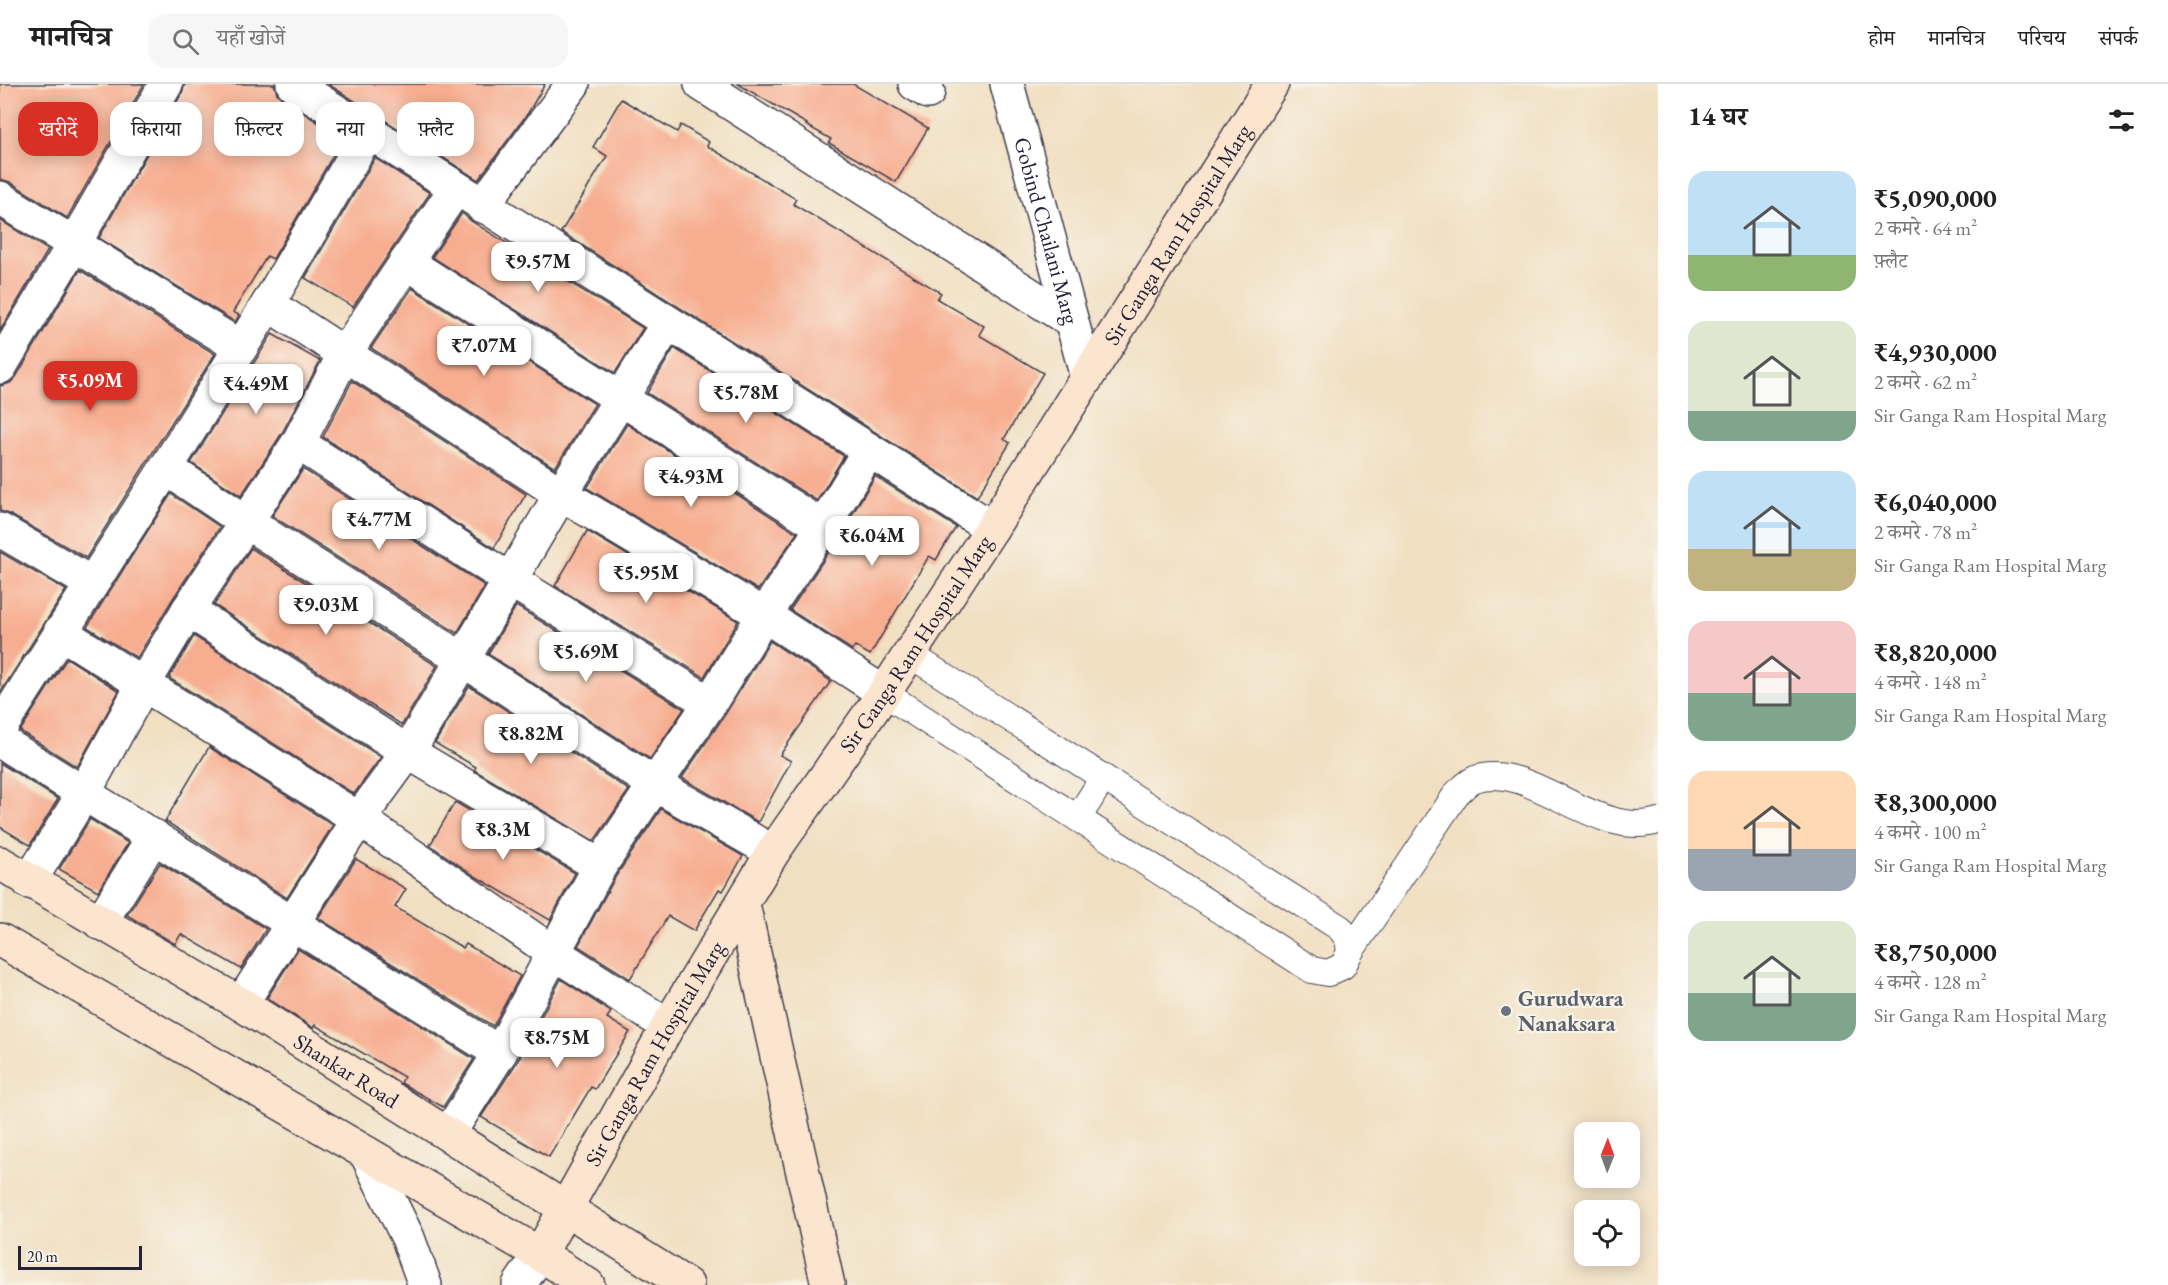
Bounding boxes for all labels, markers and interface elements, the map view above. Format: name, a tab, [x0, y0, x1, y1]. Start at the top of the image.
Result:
search box	[148, 14, 568, 68]
text: मानचित्र	[30, 18, 112, 54]
text: यहाँ खोजें	[217, 23, 285, 52]
text: होम	[1868, 24, 1895, 51]
text: मानचित्र	[1928, 24, 1985, 51]
text: परिचय	[2018, 24, 2066, 51]
text: संपर्क	[2099, 24, 2138, 51]
icon: search	[169, 25, 202, 58]
text: 14 घर	[1688, 99, 1748, 133]
chip: खरीदें	[18, 102, 98, 156]
chip: किराया	[110, 102, 202, 156]
chip: फ़िल्टर	[214, 102, 304, 156]
chip: नया	[316, 102, 385, 156]
chip: फ़्लैट	[397, 102, 474, 156]
icon: filters	[2105, 104, 2138, 137]
street label: Sir Ganga Ram Hospital Marg	[1097, 118, 1258, 350]
street label: Gobind Chailani Marg	[1008, 134, 1086, 328]
text: ₹5,090,000	[1874, 181, 1997, 215]
icon: home	[1736, 195, 1808, 267]
text: 2 कमरे · 64 m²	[1874, 215, 1977, 241]
pin: ₹9.57M	[489, 242, 587, 293]
text: ₹9.57M	[505, 248, 571, 274]
text: फ़्लैट	[1874, 248, 1907, 274]
pin: ₹7.07M	[435, 326, 533, 377]
text: ₹7.07M	[451, 332, 517, 358]
text: ₹4,930,000	[1874, 335, 1997, 369]
icon: home	[1736, 345, 1808, 417]
pin: ₹5.09M	[41, 361, 139, 412]
pin: ₹4.49M	[207, 364, 305, 415]
text: ₹5.09M	[57, 367, 123, 393]
text: 2 कमरे · 62 m²	[1874, 369, 1977, 395]
text: ₹4.49M	[223, 370, 289, 396]
pin: ₹5.78M	[697, 373, 795, 424]
text: ₹5.78M	[713, 379, 779, 405]
text: Sir Ganga Ram Hospital Marg	[1874, 402, 2106, 428]
pin: ₹4.93M	[642, 457, 740, 508]
text: ₹4.93M	[658, 463, 724, 489]
text: ₹6,040,000	[1874, 485, 1997, 519]
icon: home	[1736, 495, 1808, 567]
pin: ₹4.77M	[330, 500, 428, 551]
text: ₹4.77M	[346, 506, 412, 532]
pin: ₹6.04M	[823, 516, 921, 567]
text: 2 कमरे · 78 m²	[1874, 519, 1977, 545]
text: ₹6.04M	[839, 522, 905, 548]
street label: Sir Ganga Ram Hospital Marg	[832, 529, 998, 758]
text: Sir Ganga Ram Hospital Marg	[1874, 552, 2106, 578]
pin: ₹5.95M	[597, 553, 695, 604]
text: ₹5.95M	[613, 559, 679, 585]
pin: ₹9.03M	[277, 585, 375, 636]
text: ₹9.03M	[293, 591, 359, 617]
pin: ₹5.69M	[537, 632, 635, 683]
text: ₹8,820,000	[1874, 635, 1997, 669]
text: ₹5.69M	[553, 638, 619, 664]
icon: home	[1736, 645, 1808, 717]
text: 4 कमरे · 148 m²	[1874, 669, 1987, 695]
text: Sir Ganga Ram Hospital Marg	[1874, 702, 2106, 728]
pin: ₹8.82M	[482, 714, 580, 765]
text: ₹8.82M	[498, 720, 564, 746]
text: ₹8,300,000	[1874, 785, 1997, 819]
icon: home	[1736, 795, 1808, 867]
pin: ₹8.3M	[461, 810, 545, 861]
text: ₹8.3M	[476, 816, 531, 842]
text: 4 कमरे · 100 m²	[1874, 819, 1987, 845]
text: Sir Ganga Ram Hospital Marg	[1874, 852, 2106, 878]
street label: Sir Ganga Ram Hospital Marg	[578, 935, 731, 1171]
text: ₹8,750,000	[1874, 935, 1997, 969]
icon: home	[1736, 945, 1808, 1017]
text: 4 कमरे · 128 m²	[1874, 969, 1987, 995]
place label: Gurudwara Nanaksara	[1518, 984, 1624, 1038]
text: Sir Ganga Ram Hospital Marg	[1874, 1002, 2106, 1028]
marker: Gurudwara Nanaksara	[1499, 1004, 1513, 1018]
pin: ₹8.75M	[508, 1018, 606, 1069]
text: ₹8.75M	[524, 1024, 590, 1050]
street label: Shankar Road	[289, 1027, 405, 1115]
north arrow	[1574, 1122, 1640, 1188]
map controls	[1574, 1122, 1640, 1266]
button: locate	[1574, 1200, 1640, 1266]
scale bar	[18, 1243, 142, 1270]
text: 20 m	[27, 1246, 58, 1267]

